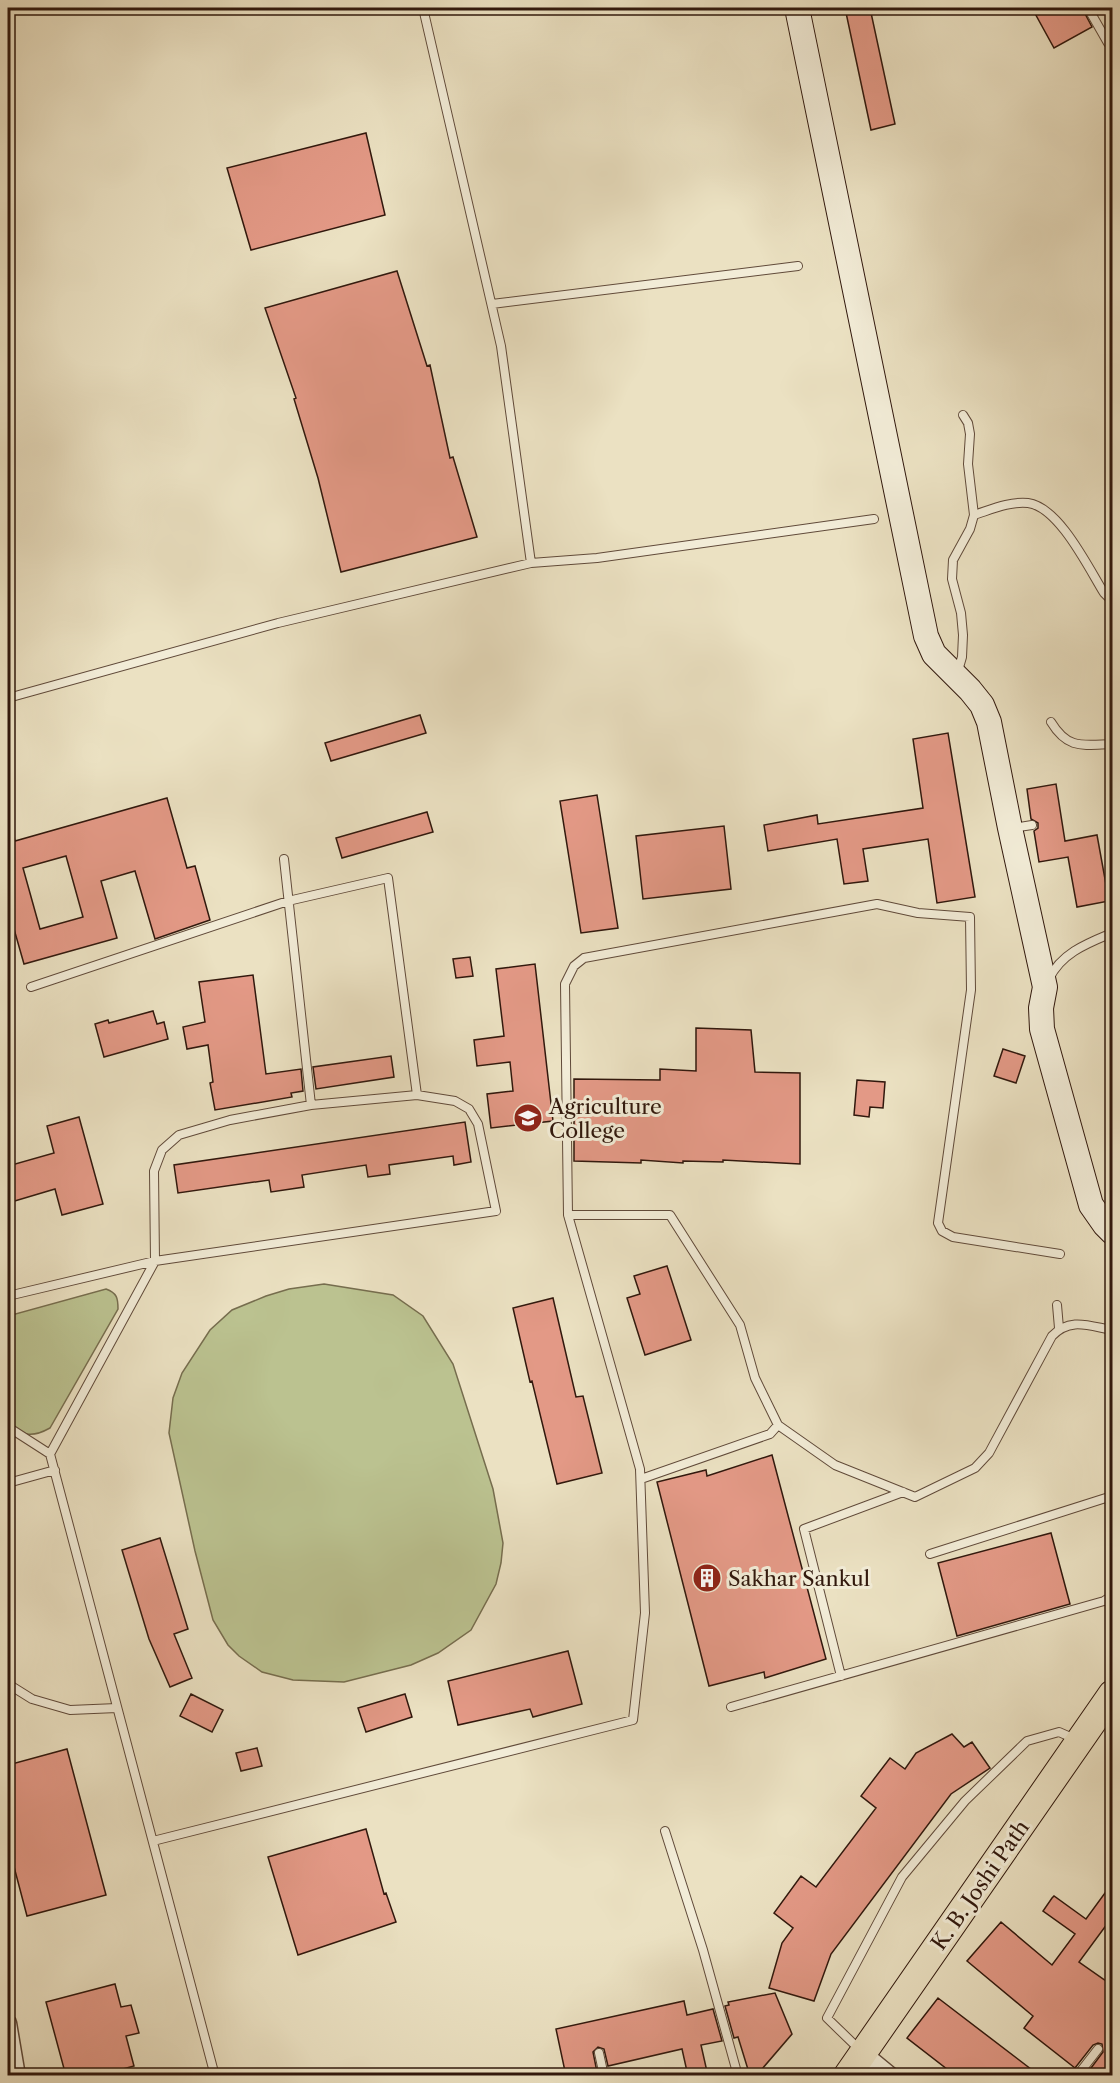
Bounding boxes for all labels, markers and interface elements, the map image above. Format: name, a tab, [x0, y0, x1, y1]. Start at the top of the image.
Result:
place label: Agriculture College	[548, 1094, 662, 1143]
school or university icon: Agriculture College	[512, 1102, 544, 1134]
building icon: Sakhar Sankul	[691, 1562, 723, 1594]
place label: Sakhar Sankul	[728, 1566, 870, 1591]
street label: K. B. Joshi Path	[926, 1815, 1034, 1955]

